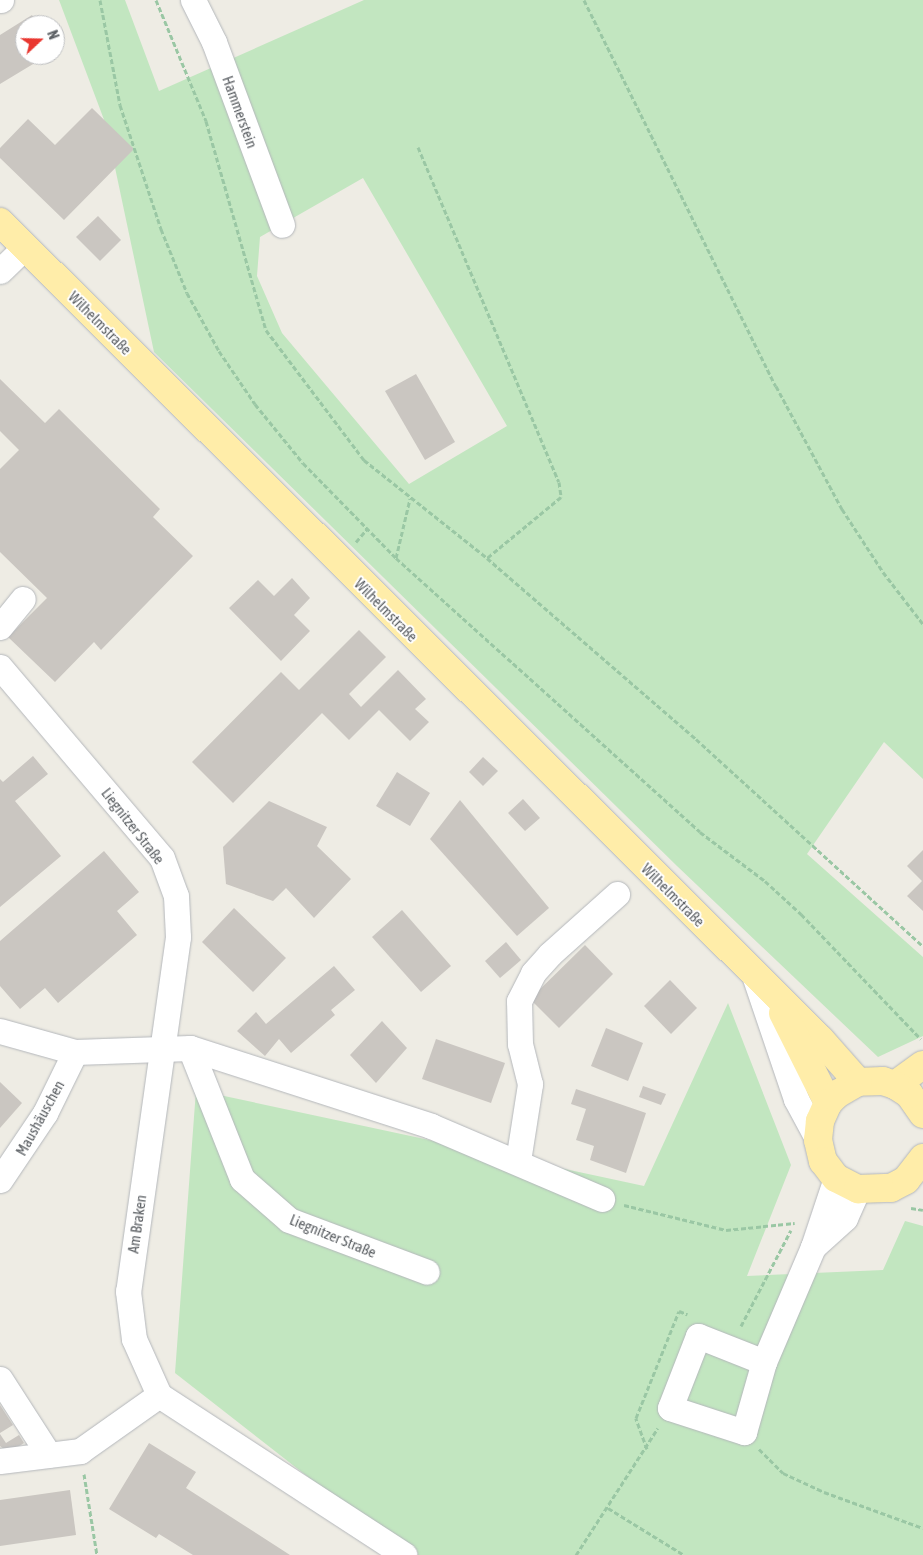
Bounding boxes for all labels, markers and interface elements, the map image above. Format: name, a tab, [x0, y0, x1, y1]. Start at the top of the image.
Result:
north arrow	[15, 15, 65, 65]
text: N	[44, 28, 62, 42]
street label: Hammerstein	[219, 73, 261, 151]
street label: Wilhelmstraße	[65, 288, 135, 358]
street label: Wilhelmstraße	[351, 575, 421, 645]
street label: Liegnitzer Straße	[98, 784, 168, 868]
street label: Wilhelmstraße	[638, 860, 708, 930]
street label: Maushäuschen	[12, 1077, 68, 1159]
street label: Am Braken	[124, 1194, 150, 1254]
street label: Liegnitzer Straße	[287, 1210, 379, 1262]

